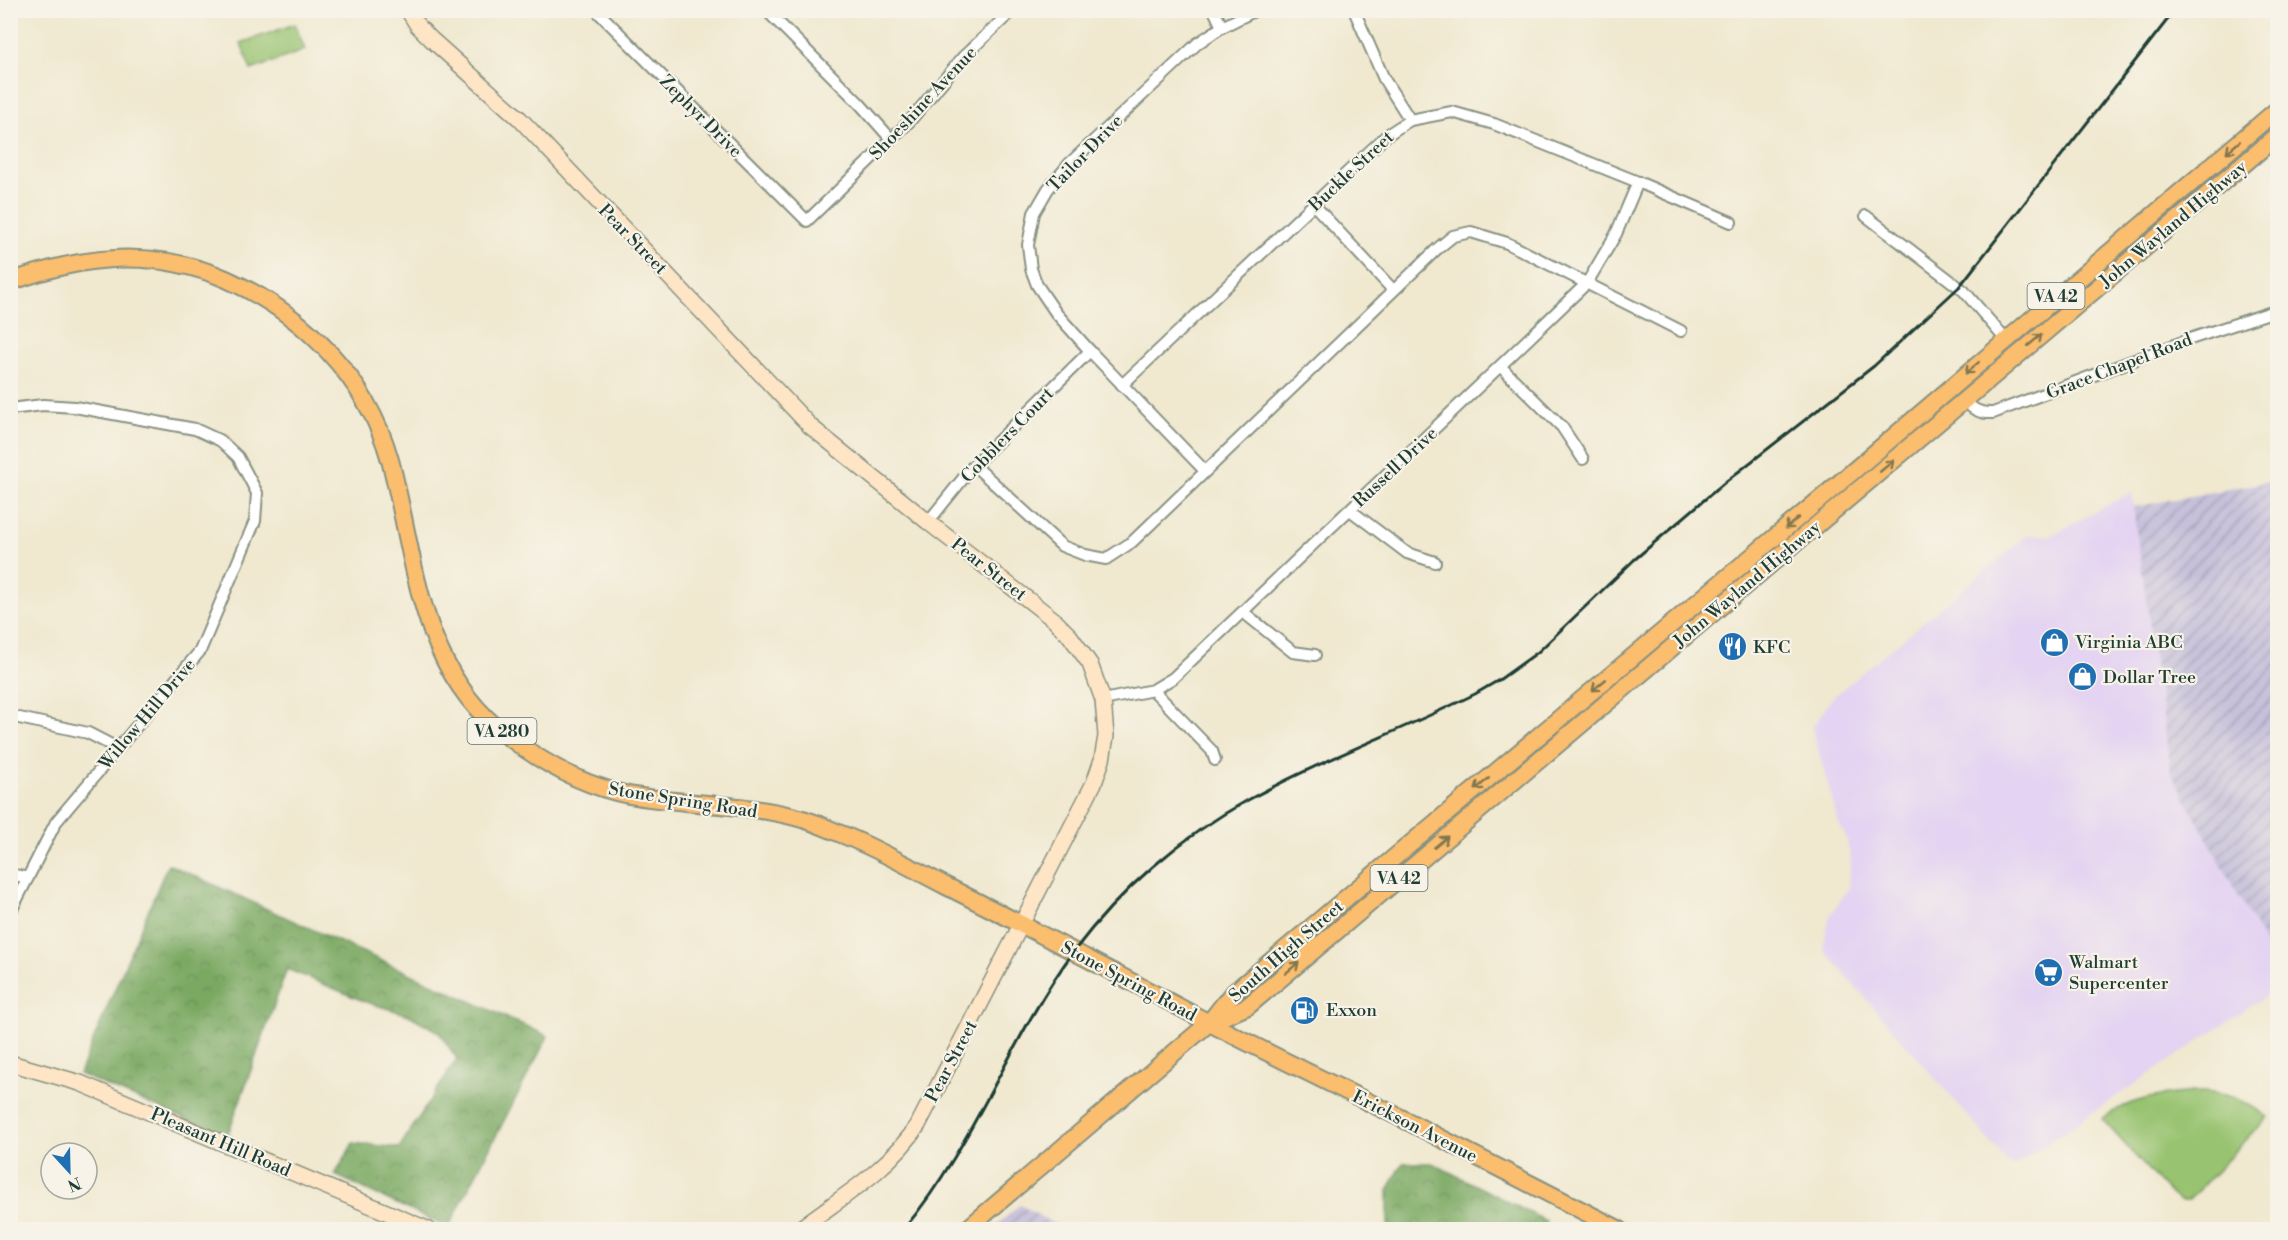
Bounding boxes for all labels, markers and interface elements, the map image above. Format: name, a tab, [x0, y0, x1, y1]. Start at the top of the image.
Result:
street label: Shoeshine Avenue	[865, 41, 982, 165]
street label: Zephyr Drive	[654, 70, 747, 163]
street label: Tailor Drive	[1043, 110, 1128, 197]
street label: Buckle Street	[1303, 126, 1399, 217]
one-way arrow	[2225, 140, 2241, 153]
street label: John Wayland Highway	[2094, 156, 2252, 293]
street label: Pear Street	[593, 199, 673, 280]
road number: VA 42	[2028, 283, 2084, 309]
street label: Grace Chapel Road	[2043, 328, 2196, 405]
one-way arrow	[2027, 333, 2043, 346]
one-way arrow	[1965, 361, 1980, 375]
street label: Cobblers Court	[956, 382, 1059, 488]
street label: Russell Drive	[1348, 422, 1443, 513]
one-way arrow	[1879, 459, 1894, 473]
street label: John Wayland Highway	[1668, 516, 1826, 653]
one-way arrow	[1785, 516, 1800, 530]
street label: Pear Street	[946, 533, 1032, 606]
shop icon: Virginia ABC	[2038, 626, 2070, 658]
restaurant icon: KFC	[1716, 631, 1748, 663]
place label: Virginia ABC	[2074, 631, 2183, 654]
place label: KFC	[1753, 636, 1790, 659]
street label: Willow Hill Drive	[93, 654, 201, 776]
shop icon: Dollar Tree	[2066, 661, 2098, 693]
place label: Dollar Tree	[2103, 666, 2196, 689]
one-way arrow	[1591, 679, 1607, 692]
road number: VA 280	[468, 718, 536, 744]
street label: Stone Spring Road	[607, 777, 760, 824]
one-way arrow	[1475, 777, 1490, 791]
one-way arrow	[1433, 835, 1448, 849]
road number: VA 42	[1370, 865, 1428, 891]
street label: South High Street	[1224, 895, 1349, 1008]
street label: Stone Spring Road	[1057, 936, 1201, 1027]
place label: Walmart Supercenter	[2068, 951, 2169, 995]
supermarket icon: Walmart Supercenter	[2032, 956, 2064, 988]
one-way arrow	[1284, 961, 1299, 975]
fuel station icon: Exxon	[1289, 994, 1321, 1026]
place label: Exxon	[1326, 999, 1377, 1022]
street label: Pear Street	[920, 1016, 983, 1106]
street label: Erickson Avenue	[1348, 1085, 1481, 1168]
street label: Pleasant Hill Road	[147, 1103, 295, 1183]
north arrow	[39, 1141, 99, 1201]
text: N	[64, 1172, 84, 1196]

